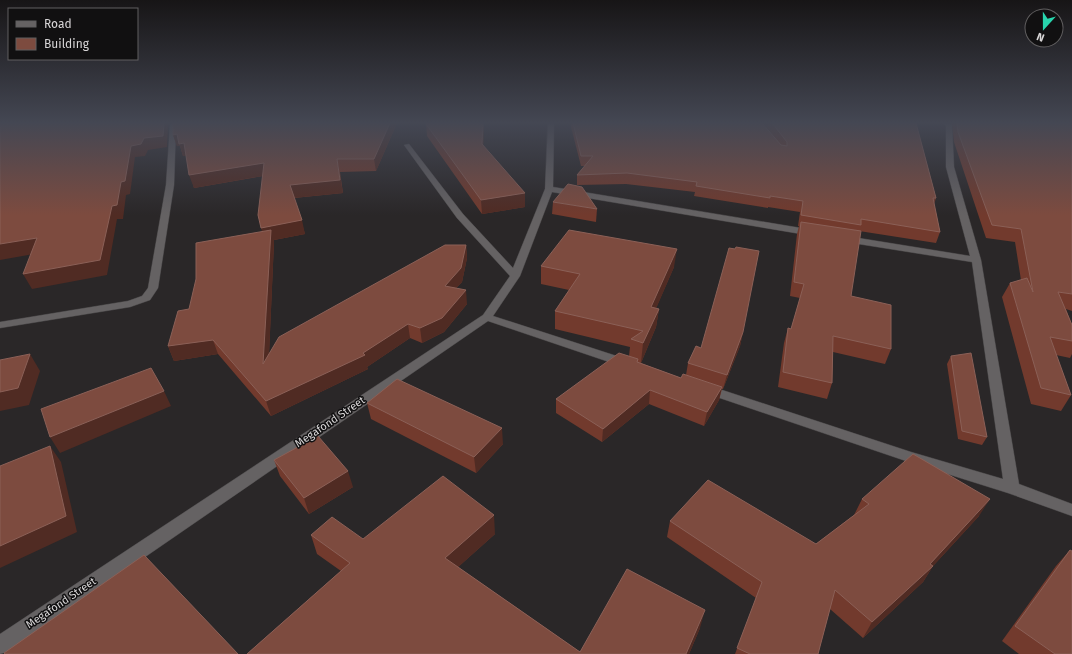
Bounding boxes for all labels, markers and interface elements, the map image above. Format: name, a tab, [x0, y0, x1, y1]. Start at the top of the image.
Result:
legend	[8, 8, 138, 60]
north arrow	[1024, 8, 1064, 48]
text: Road	[44, 17, 72, 31]
text: N	[1035, 29, 1046, 44]
text: Building	[44, 37, 90, 51]
street label: Megafond Street	[292, 394, 368, 450]
street label: Megafond Street	[23, 575, 99, 631]

